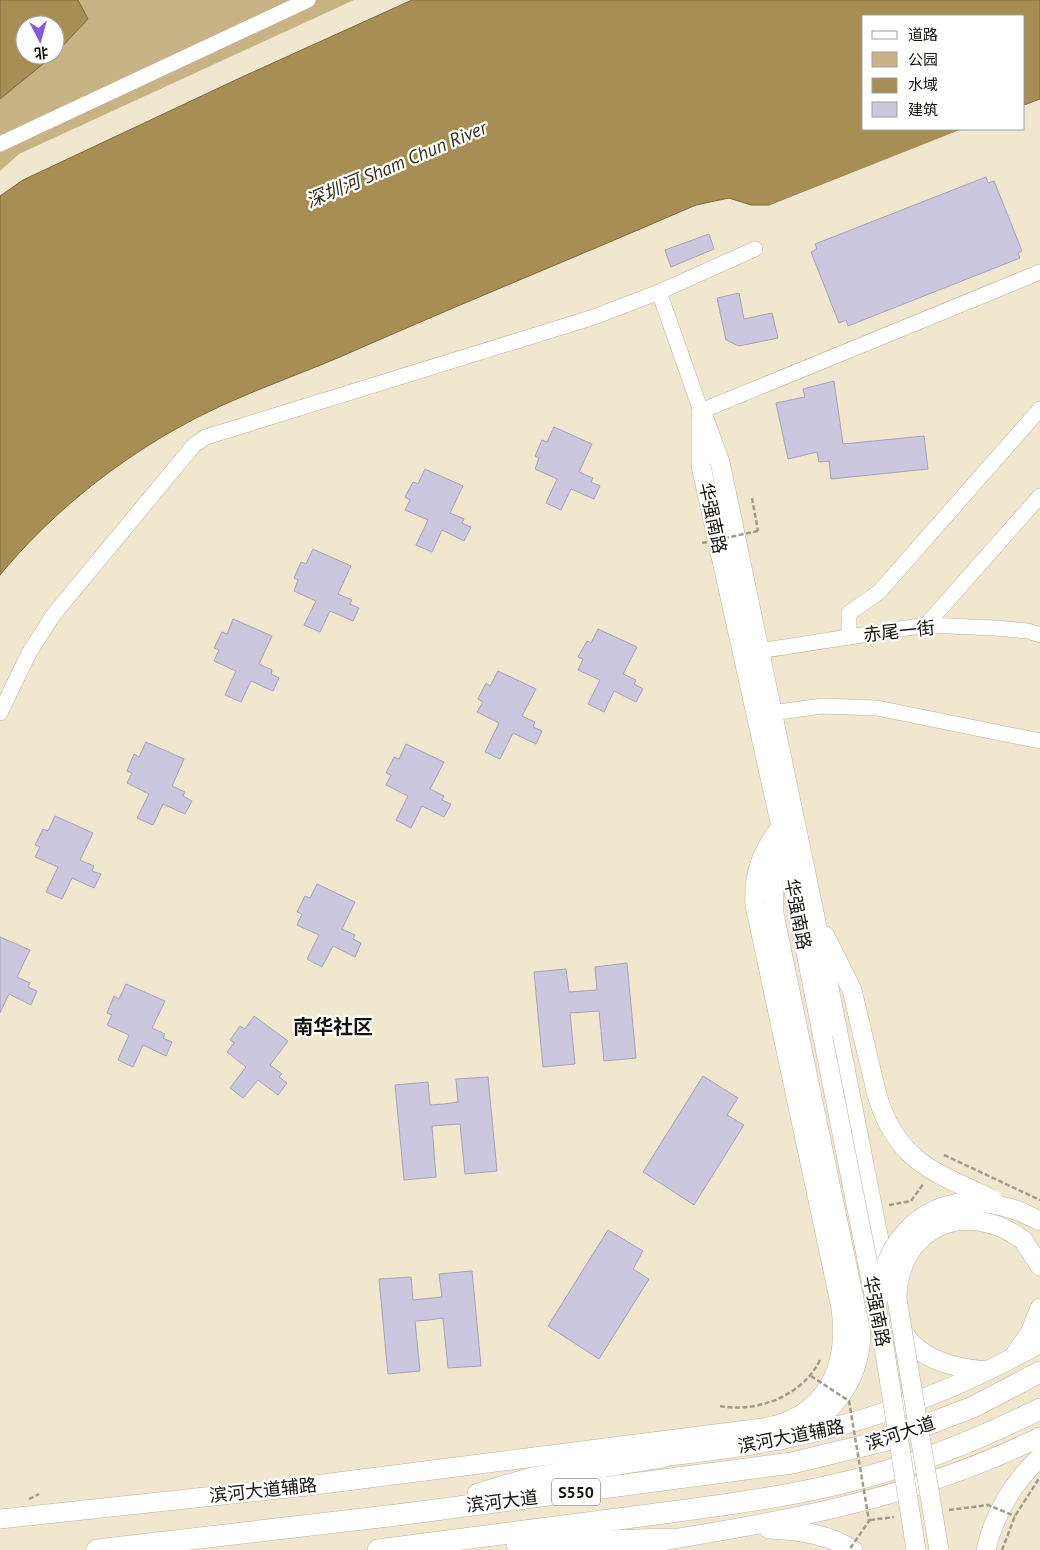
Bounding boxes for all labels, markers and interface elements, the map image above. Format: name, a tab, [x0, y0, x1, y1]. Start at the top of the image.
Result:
north arrow	[15, 15, 65, 65]
legend	[862, 15, 1025, 130]
text: 道路	[908, 25, 938, 44]
text: 北	[33, 43, 49, 63]
text: 公园	[908, 50, 938, 69]
text: 水域	[908, 75, 938, 94]
text: 建筑	[908, 100, 938, 119]
water label: 深圳河 Sham Chun River	[302, 114, 492, 213]
street label: 华强南路	[694, 480, 732, 556]
street label: 赤尾一街	[862, 616, 936, 646]
street label: 华强南路	[780, 876, 816, 952]
district label: 南华社区	[293, 1014, 373, 1040]
street label: 华强南路	[859, 1273, 895, 1349]
street label: 滨河大道	[862, 1411, 938, 1455]
street label: 滨河大道辅路	[736, 1414, 846, 1458]
street label: 滨河大道辅路	[208, 1473, 318, 1507]
road number: S550	[552, 1478, 600, 1505]
street label: 滨河大道	[465, 1485, 539, 1517]

